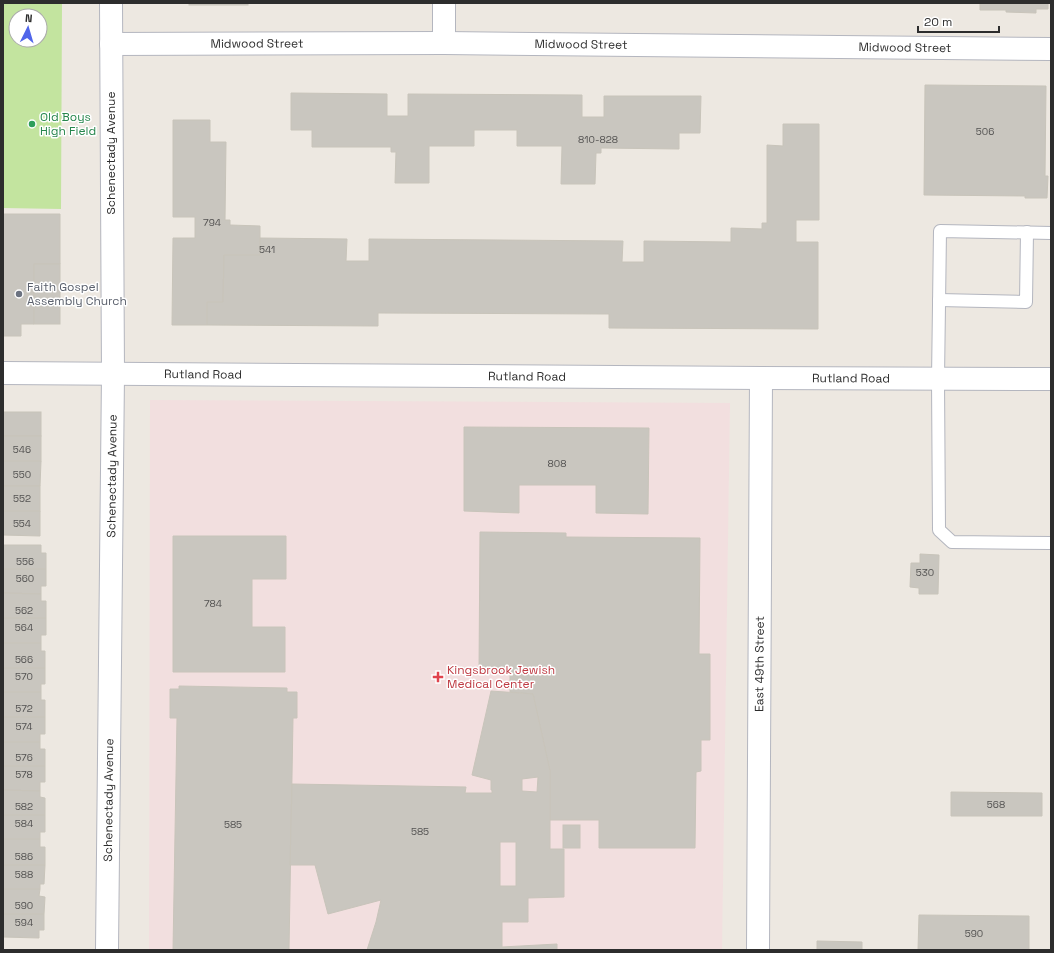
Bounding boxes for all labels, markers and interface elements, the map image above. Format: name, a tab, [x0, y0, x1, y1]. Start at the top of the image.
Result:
north arrow	[8, 8, 48, 48]
scale bar	[918, 8, 999, 34]
text: N	[25, 11, 33, 25]
text: 20 m	[924, 14, 952, 30]
street label: Midwood Street	[210, 35, 303, 52]
street label: Midwood Street	[534, 36, 628, 53]
street label: Midwood Street	[858, 39, 952, 56]
street label: Schenectady Avenue	[103, 92, 119, 215]
place label: Old Boys High Field	[40, 109, 96, 139]
marker: Old Boys High Field	[27, 119, 37, 129]
house number: 506	[976, 125, 994, 138]
house number: 810-828	[578, 133, 618, 146]
house number: 794	[203, 216, 221, 229]
house number: 541	[259, 243, 275, 256]
place label: Faith Gospel Assembly Church	[27, 279, 127, 309]
marker: Faith Gospel Assembly Church	[14, 289, 24, 299]
street label: Rutland Road	[164, 366, 242, 383]
street label: Rutland Road	[488, 368, 566, 385]
street label: Rutland Road	[812, 370, 890, 386]
street label: Schenectady Avenue	[103, 414, 121, 538]
house number: 546	[13, 443, 31, 456]
house number: 808	[548, 457, 566, 470]
house number: 550	[13, 468, 31, 481]
house number: 552	[13, 492, 31, 505]
house number: 554	[13, 517, 31, 530]
house number: 556	[16, 555, 34, 568]
house number: 530	[916, 566, 934, 579]
house number: 560	[16, 572, 34, 585]
house number: 784	[204, 597, 222, 610]
house number: 562	[15, 604, 33, 617]
street label: East 49th Street	[751, 616, 768, 712]
house number: 564	[15, 621, 33, 634]
house number: 566	[15, 653, 33, 666]
place label: Kingsbrook Jewish Medical Center	[447, 662, 555, 692]
house number: 570	[15, 670, 33, 683]
marker: Kingsbrook Jewish Medical Center	[432, 671, 444, 683]
house number: 572	[15, 702, 33, 715]
house number: 574	[15, 720, 33, 733]
street label: Schenectady Avenue	[100, 738, 117, 862]
house number: 576	[15, 751, 33, 764]
house number: 578	[15, 768, 33, 781]
house number: 568	[987, 798, 1005, 811]
house number: 582	[15, 800, 33, 813]
house number: 584	[15, 817, 33, 830]
house number: 585	[224, 818, 242, 831]
house number: 585	[411, 825, 429, 838]
house number: 586	[15, 850, 33, 863]
house number: 588	[15, 868, 33, 881]
house number: 590	[15, 899, 33, 912]
house number: 594	[15, 916, 33, 929]
house number: 590	[965, 927, 983, 940]

